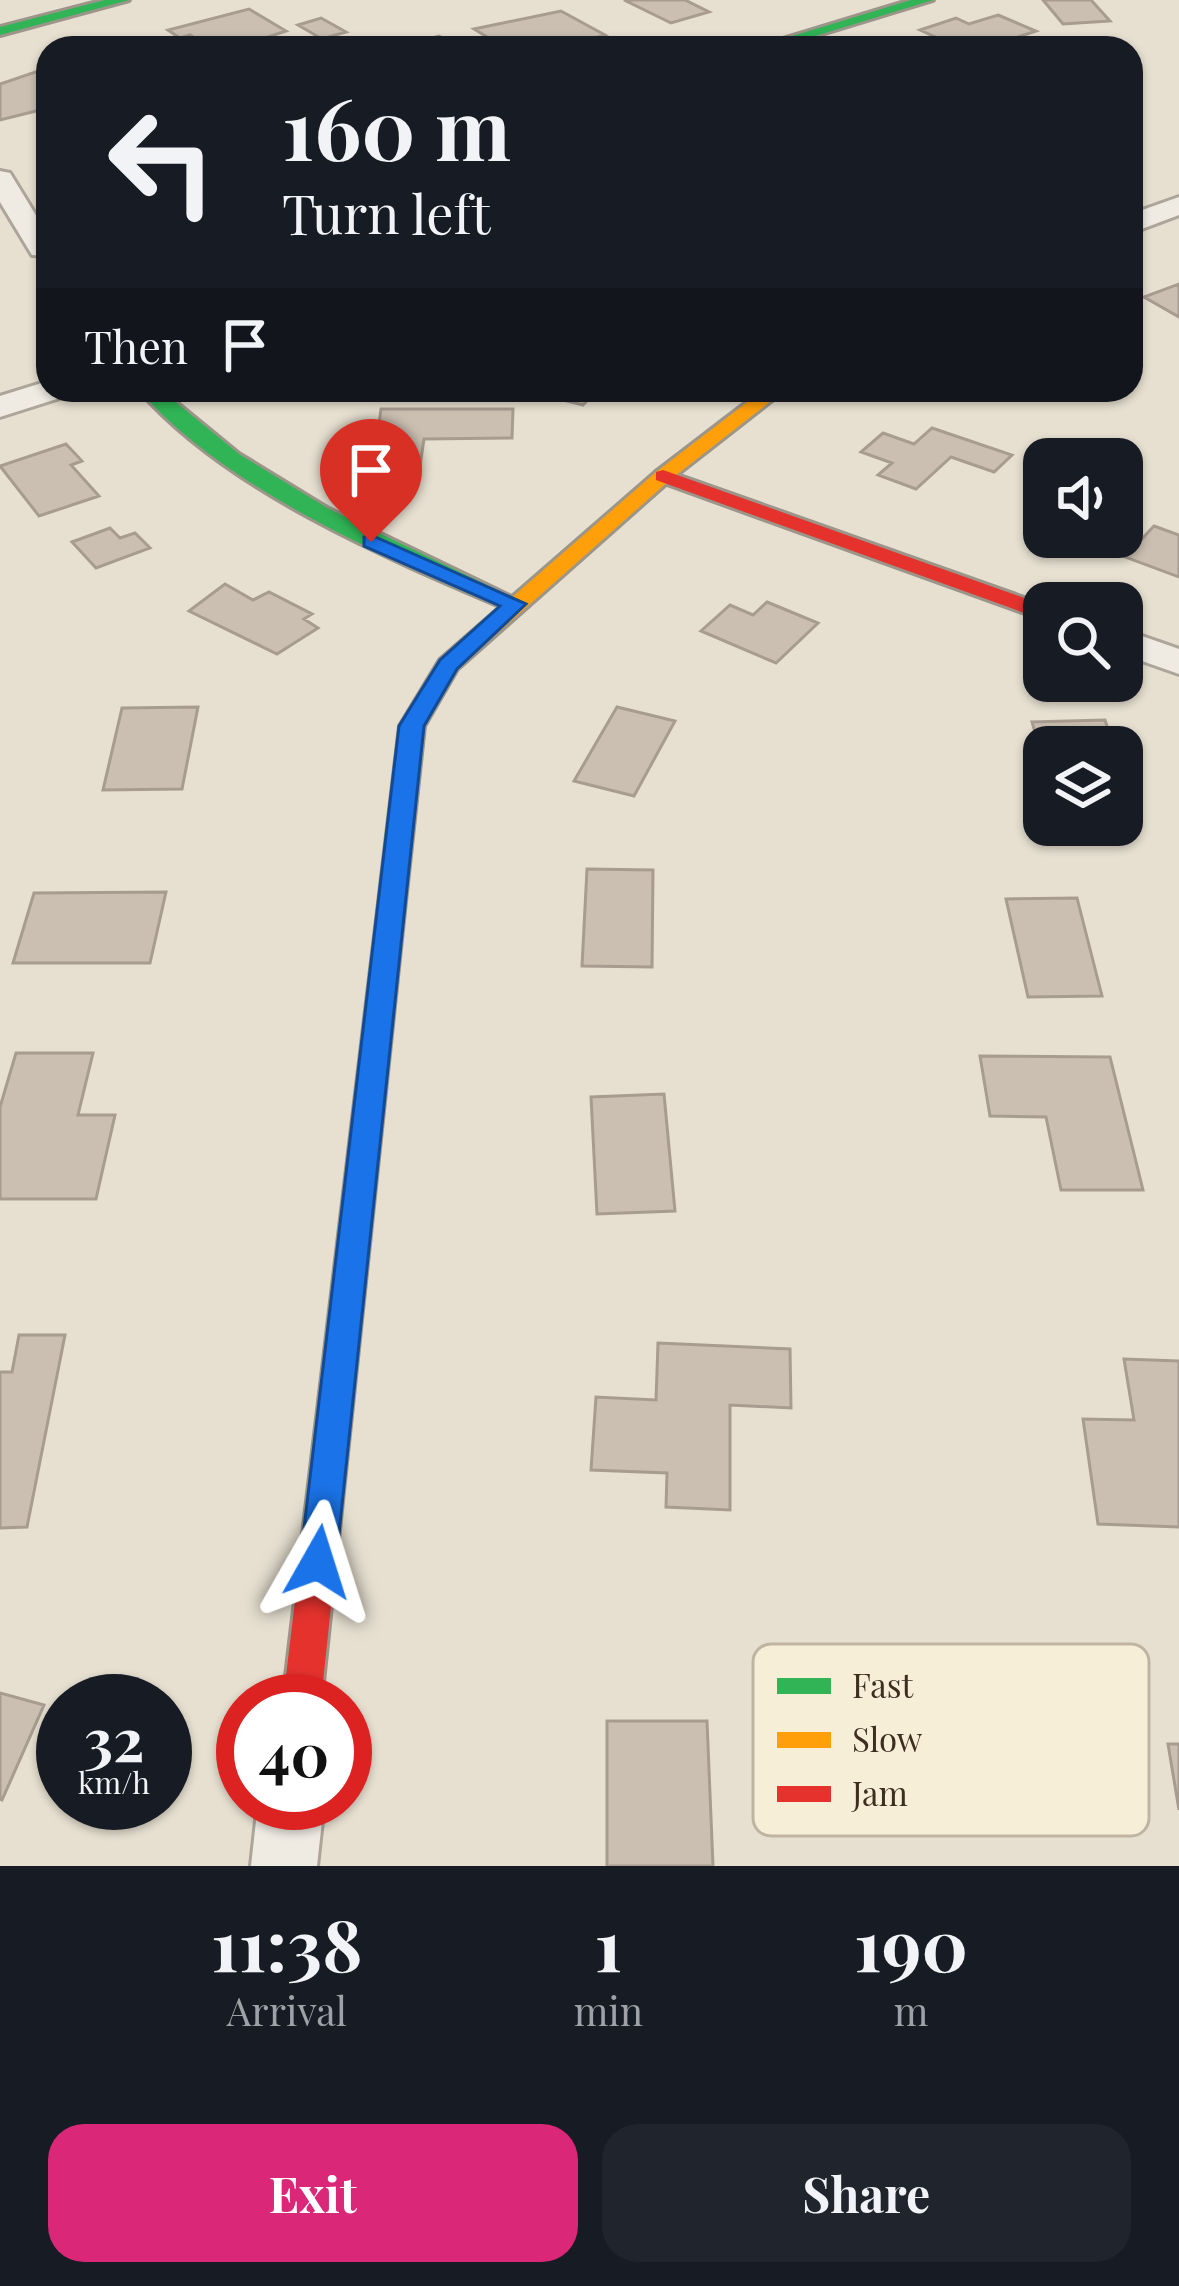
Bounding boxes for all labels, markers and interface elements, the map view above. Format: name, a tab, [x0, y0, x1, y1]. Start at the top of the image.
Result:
text: 160 m	[282, 70, 511, 182]
icon: left	[84, 84, 240, 240]
text: Turn left	[282, 177, 491, 249]
icon: arrive	[212, 312, 278, 378]
text: Then	[84, 315, 188, 375]
pin	[320, 419, 422, 542]
icon: arrive	[338, 437, 404, 503]
map controls	[1023, 438, 1143, 846]
button: sound	[1023, 438, 1143, 558]
button: search	[1023, 582, 1143, 702]
button: layers	[1023, 726, 1143, 846]
position arrow	[255, 1499, 381, 1625]
legend	[753, 1644, 1149, 1836]
text: Fast	[852, 1662, 915, 1706]
speed limit sign: 40	[216, 1674, 372, 1830]
text: 32	[84, 1697, 144, 1777]
text: Slow	[852, 1716, 923, 1760]
text: km/h	[78, 1762, 150, 1802]
text: Jam	[851, 1770, 908, 1814]
text: 11:38	[211, 1894, 363, 1990]
text: 1	[595, 1894, 622, 1990]
text: 190	[854, 1894, 968, 1990]
text: Arrival	[227, 1984, 347, 2036]
text: min	[574, 1984, 643, 2036]
text: m	[894, 1984, 928, 2036]
button: Exit	[48, 2124, 578, 2262]
button: Share	[602, 2124, 1131, 2262]

